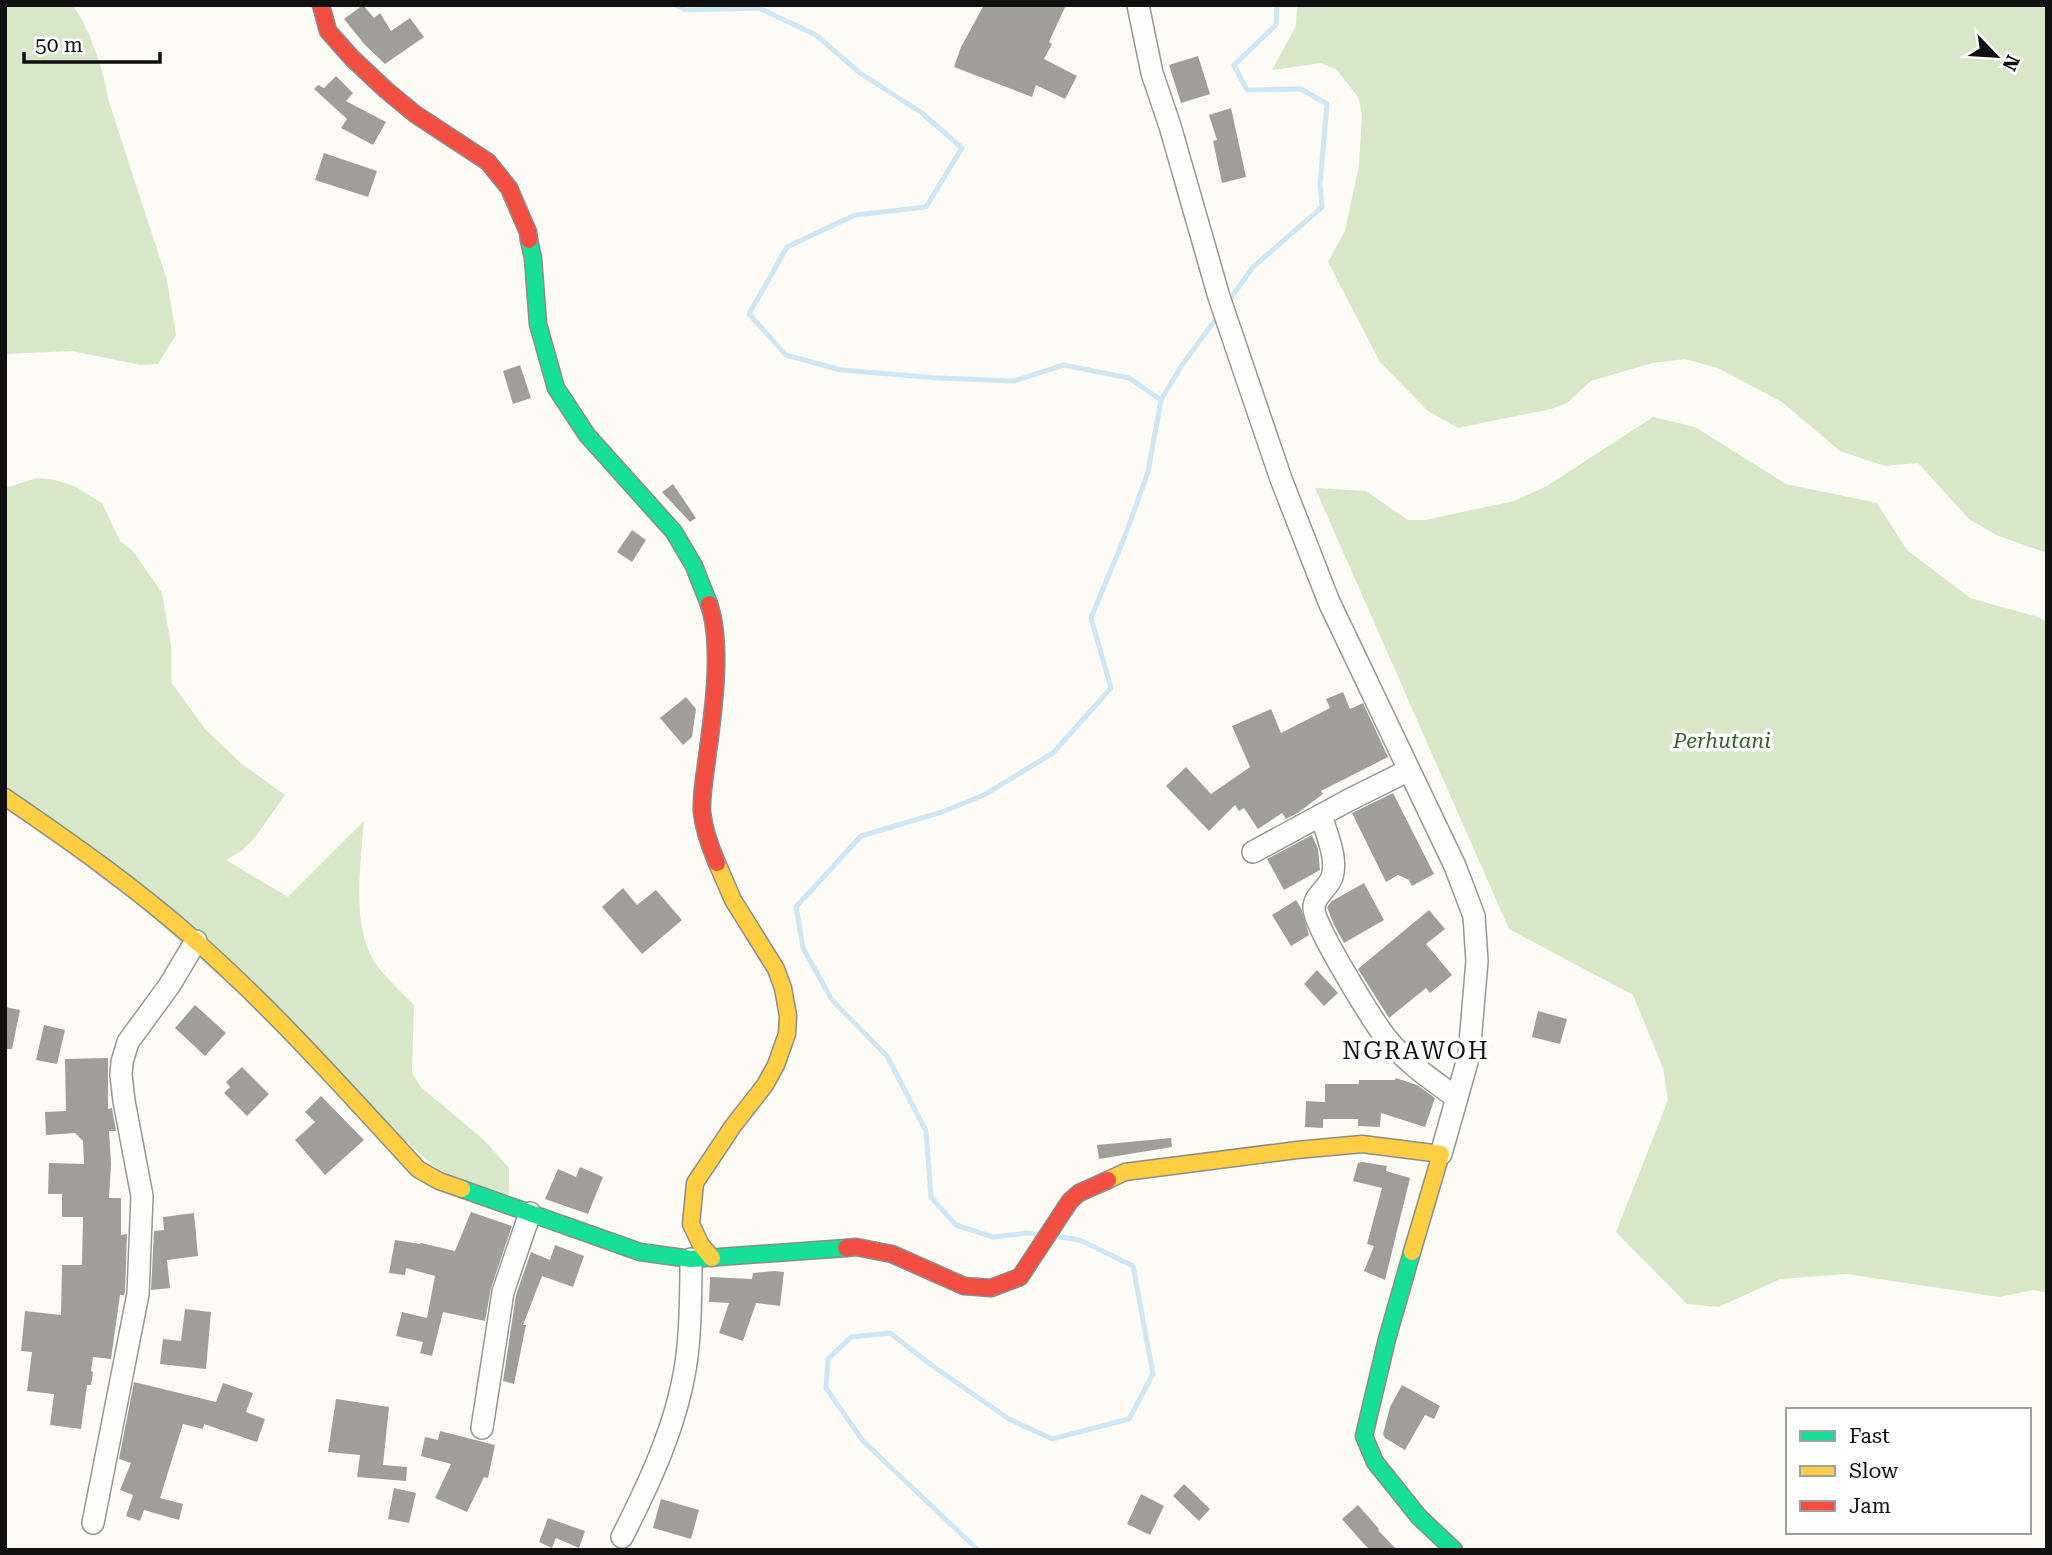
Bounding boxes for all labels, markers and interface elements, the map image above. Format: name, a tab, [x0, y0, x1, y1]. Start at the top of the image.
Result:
scale bar	[24, 21, 161, 65]
north arrow	[1961, 21, 2031, 91]
text: 50 m	[35, 33, 83, 57]
text: N	[1997, 51, 2024, 75]
park label: Perhutani	[1672, 729, 1771, 753]
district label: NGRAWOH	[1342, 1037, 1490, 1065]
legend	[1786, 1408, 2031, 1534]
text: Fast	[1849, 1424, 1890, 1448]
text: Slow	[1849, 1459, 1899, 1483]
text: Jam	[1849, 1494, 1891, 1518]

